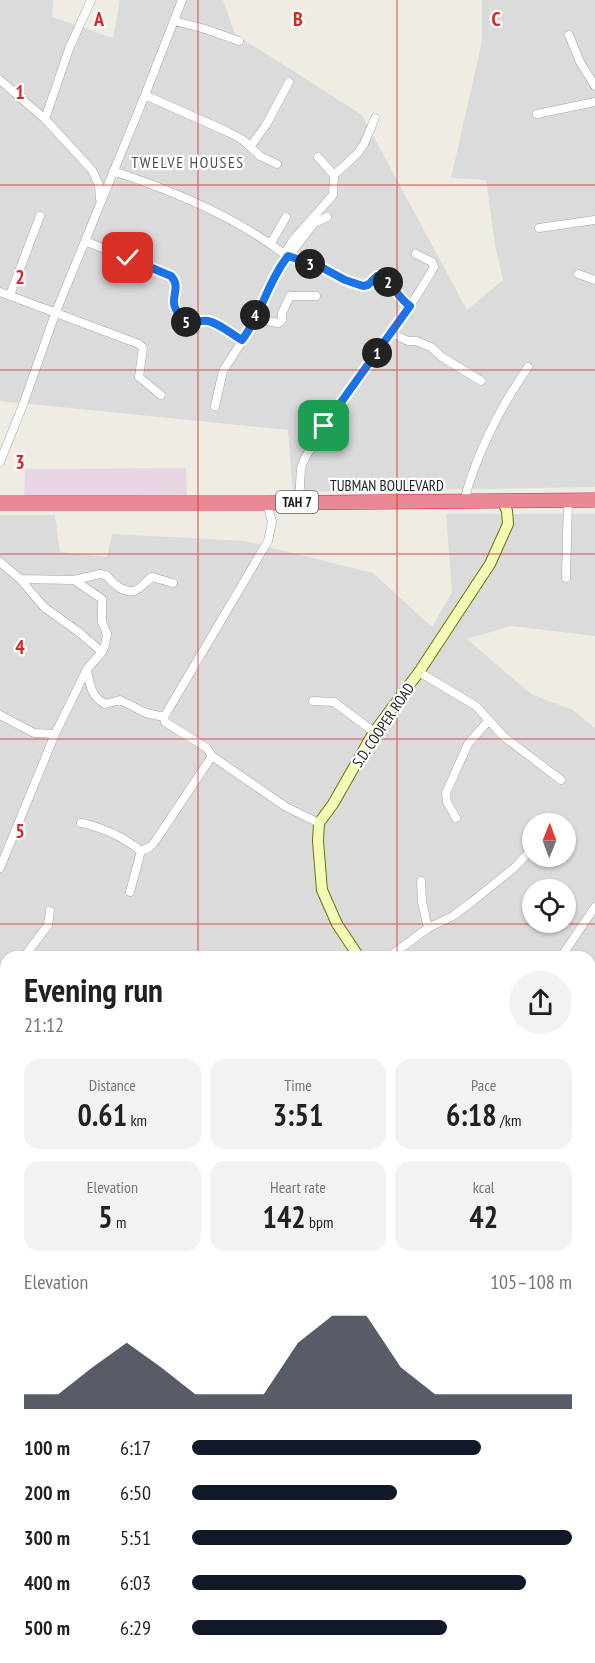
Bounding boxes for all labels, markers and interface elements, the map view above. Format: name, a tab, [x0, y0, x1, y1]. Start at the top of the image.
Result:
text: A	[93, 6, 105, 32]
text: B	[293, 6, 303, 32]
text: C	[491, 6, 501, 32]
text: 1	[15, 79, 25, 105]
district label: TWELVE HOUSES	[131, 152, 245, 172]
pin	[102, 232, 153, 283]
icon: check	[111, 241, 144, 274]
pin: 3	[295, 249, 325, 279]
text: 3	[306, 254, 314, 274]
text: 2	[15, 264, 25, 290]
pin: 2	[373, 267, 403, 297]
text: 2	[384, 272, 392, 292]
pin: 4	[240, 300, 270, 330]
text: 4	[251, 305, 259, 325]
pin: 5	[171, 307, 201, 337]
text: 5	[182, 312, 190, 332]
pin: 1	[362, 338, 392, 368]
text: 1	[373, 343, 381, 363]
pin	[298, 400, 349, 451]
icon: arrive	[307, 409, 340, 442]
text: 3	[15, 449, 25, 475]
street label: TUBMAN BOULEVARD	[330, 476, 444, 495]
road number: TAH 7	[276, 491, 318, 513]
text: 4	[15, 634, 25, 660]
street label: S.D. COOPER ROAD	[348, 679, 418, 771]
north arrow	[522, 813, 576, 867]
map controls	[522, 813, 576, 933]
text: 5	[15, 818, 25, 844]
button: locate	[522, 879, 576, 933]
text: Evening run	[24, 968, 163, 1011]
button: share	[509, 971, 572, 1034]
text: 21:12	[24, 1012, 64, 1038]
text: Distance	[89, 1075, 136, 1095]
text: Time	[284, 1075, 312, 1095]
text: Pace	[471, 1075, 496, 1095]
text: 0.61	[78, 1095, 127, 1134]
text: 3:51	[273, 1095, 323, 1134]
text: 6:18	[446, 1095, 497, 1134]
text: km	[127, 1110, 147, 1130]
text: /km	[497, 1110, 521, 1130]
text: Elevation	[87, 1177, 138, 1197]
text: Heart rate	[270, 1177, 326, 1197]
text: kcal	[473, 1177, 495, 1197]
text: 5	[98, 1197, 113, 1236]
text: 142	[263, 1197, 306, 1236]
text: 42	[469, 1197, 498, 1236]
text: m	[113, 1212, 126, 1232]
text: bpm	[306, 1212, 333, 1232]
text: Elevation	[24, 1269, 88, 1295]
text: 105–108 m	[490, 1269, 572, 1295]
text: 100 m	[24, 1435, 70, 1461]
text: 6:17	[120, 1435, 151, 1461]
text: 200 m	[24, 1480, 70, 1506]
text: 6:50	[120, 1480, 151, 1506]
text: 300 m	[24, 1525, 70, 1551]
text: 5:51	[120, 1525, 151, 1551]
text: 400 m	[24, 1570, 70, 1596]
text: 6:03	[120, 1570, 151, 1596]
text: 500 m	[24, 1615, 70, 1641]
text: 6:29	[120, 1615, 151, 1641]

